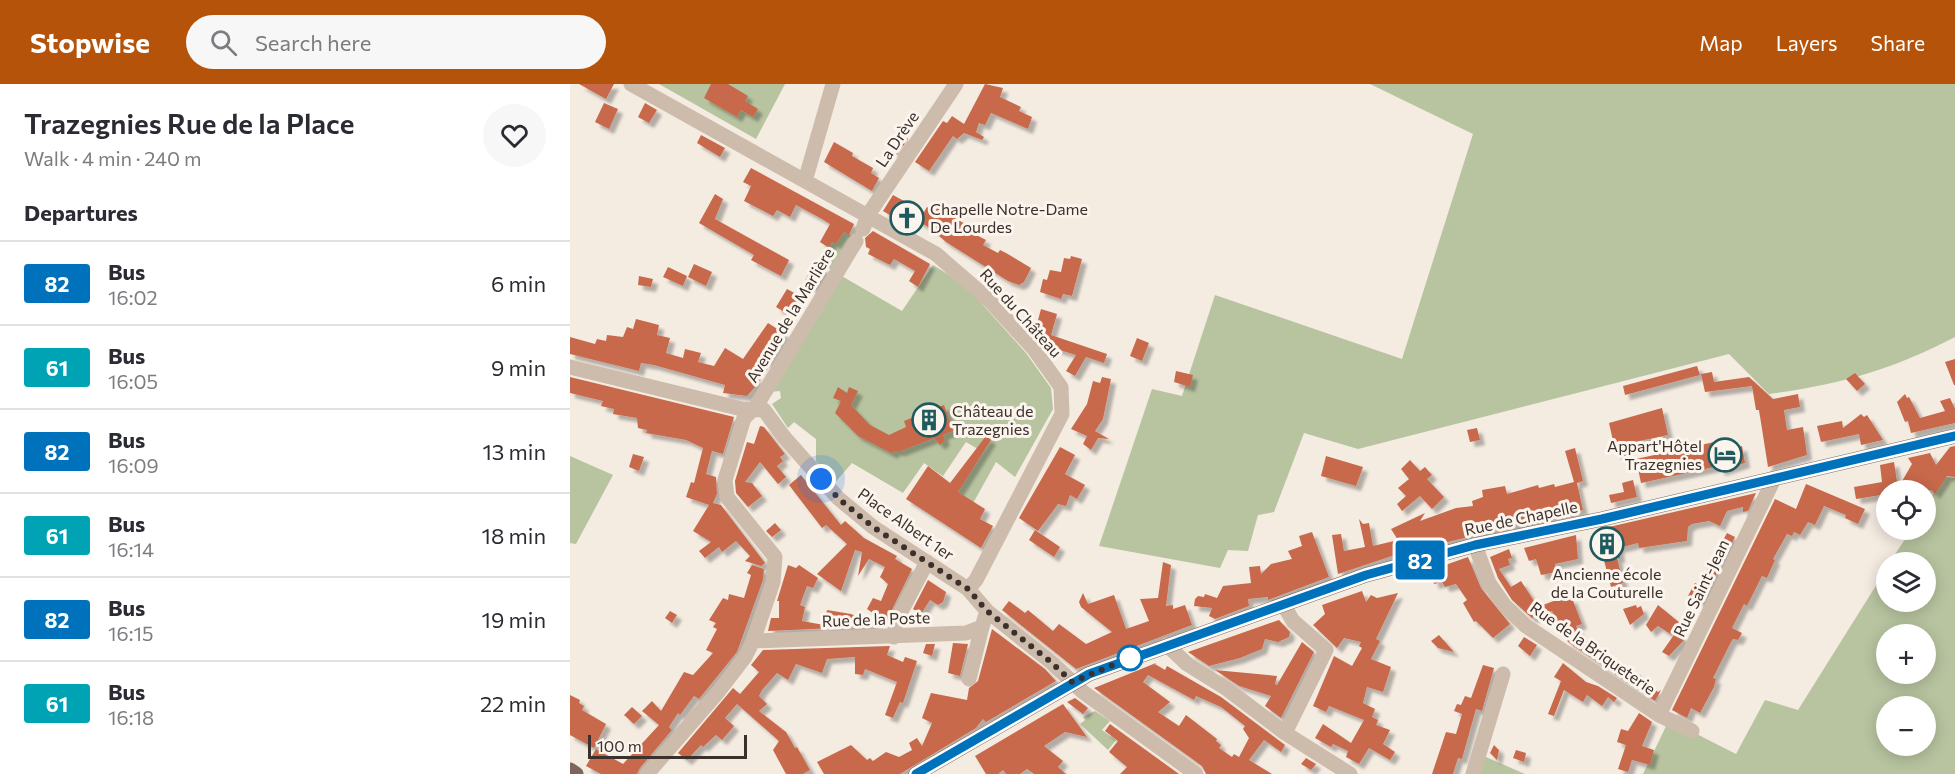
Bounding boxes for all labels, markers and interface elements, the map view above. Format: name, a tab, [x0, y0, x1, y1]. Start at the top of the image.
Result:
search box	[186, 15, 606, 69]
text: Stopwise	[30, 25, 150, 59]
icon: search	[207, 26, 240, 59]
text: Search here	[255, 29, 371, 56]
text: Map	[1699, 30, 1743, 55]
text: Layers	[1776, 30, 1838, 55]
text: Share	[1871, 30, 1925, 55]
button: heart	[483, 104, 546, 167]
text: Trazegnies Rue de la Place	[24, 106, 355, 140]
street label: La Drève	[871, 107, 922, 170]
text: Walk · 4 min · 240 m	[24, 146, 201, 170]
text: Departures	[24, 199, 138, 226]
place label: Chapelle Notre-Dame De Lourdes	[930, 199, 1088, 236]
church icon: Chapelle Notre-Dame De Lourdes	[889, 200, 925, 236]
street label: Avenue de la Marlière	[742, 244, 837, 386]
text: Bus	[108, 258, 145, 285]
street label: Rue du Château	[977, 264, 1066, 361]
text: 6 min	[491, 270, 546, 297]
text: 82	[45, 271, 69, 296]
text: 16:02	[108, 285, 158, 309]
text: Bus	[108, 342, 145, 369]
text: 9 min	[491, 354, 546, 381]
text: 61	[46, 355, 68, 380]
text: 16:05	[108, 369, 158, 393]
place label: Château de Trazegnies	[952, 401, 1033, 438]
building icon: Château de Trazegnies	[911, 402, 947, 438]
text: Bus	[108, 426, 145, 453]
place label: Appart'Hôtel Trazegnies	[1607, 436, 1702, 473]
hotel icon: Appart'Hôtel Trazegnies	[1707, 437, 1743, 473]
text: 13 min	[482, 438, 546, 465]
text: 82	[45, 439, 69, 464]
text: 16:09	[108, 453, 159, 477]
your location	[806, 464, 836, 494]
map controls	[1876, 480, 1936, 756]
button: locate	[1876, 480, 1936, 540]
street label: Place Albert 1er	[855, 484, 958, 564]
street label: Rue de Chapelle	[1463, 496, 1579, 539]
text: Bus	[108, 510, 145, 537]
text: 18 min	[482, 522, 546, 549]
text: 61	[46, 523, 68, 548]
building icon: Ancienne école de la Couturelle	[1589, 526, 1625, 562]
street label: Rue Saint-Jean	[1669, 536, 1732, 640]
text: 16:14	[108, 537, 154, 561]
line badge: 82	[1393, 540, 1447, 580]
text: 82	[1408, 548, 1432, 573]
button: layers	[1876, 552, 1936, 612]
place label: Ancienne école de la Couturelle	[1551, 564, 1663, 601]
text: Bus	[108, 594, 145, 621]
street label: Rue de la Briqueterie	[1527, 597, 1660, 698]
text: 19 min	[482, 606, 546, 633]
text: 82	[45, 607, 69, 632]
street label: Rue de la Poste	[821, 607, 931, 630]
text: 16:15	[108, 621, 153, 645]
button: +	[1876, 624, 1936, 684]
unlabelled marker	[1117, 645, 1143, 671]
text: Bus	[108, 678, 145, 705]
text: 22 min	[480, 690, 546, 717]
text: 61	[46, 691, 68, 716]
button: −	[1876, 696, 1936, 756]
text: 16:18	[108, 705, 154, 729]
scale bar	[588, 732, 747, 760]
text: 100 m	[597, 736, 642, 755]

